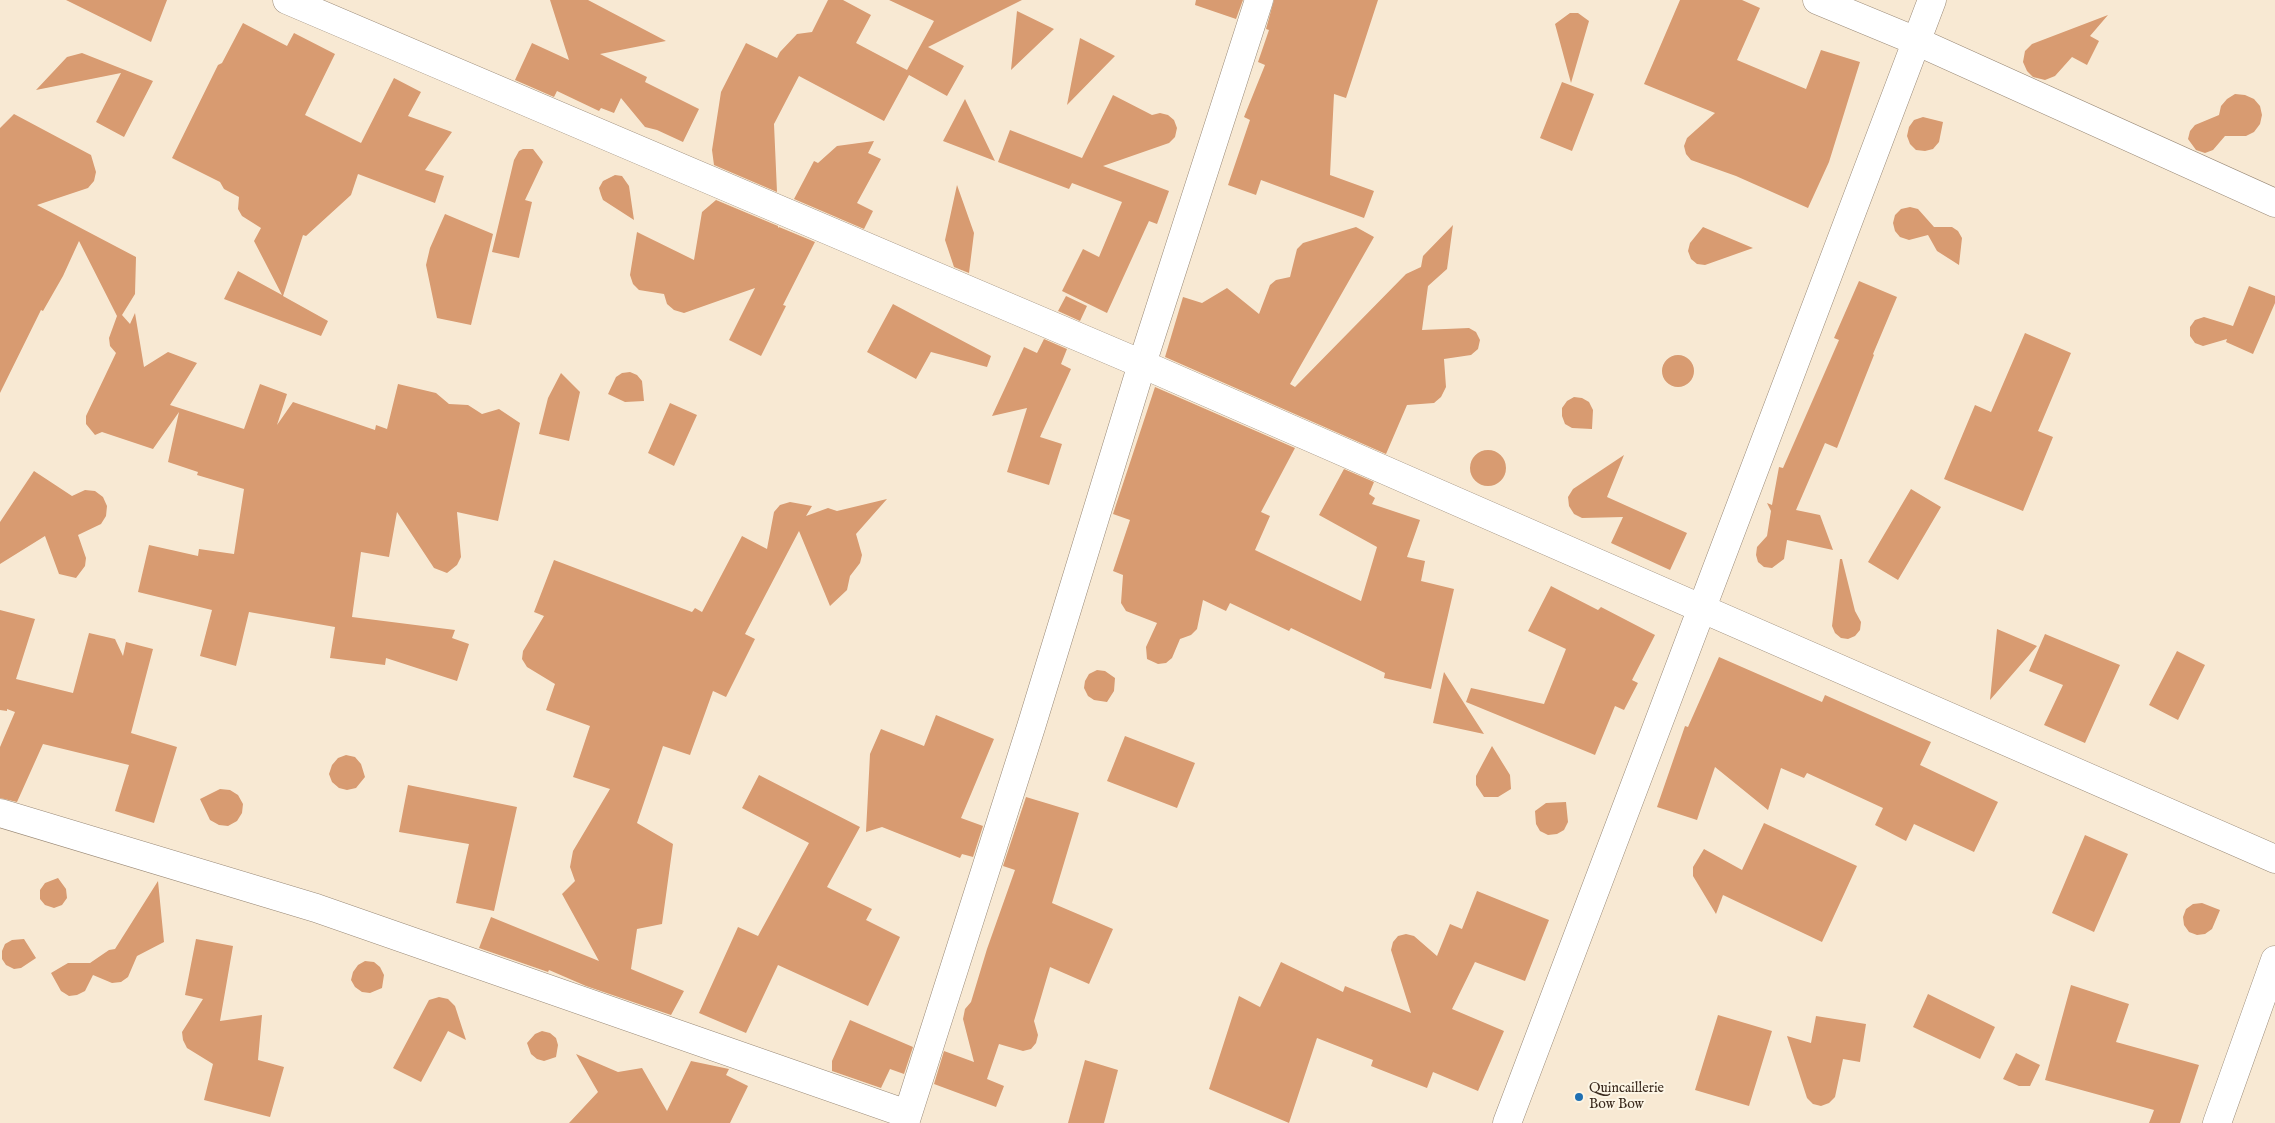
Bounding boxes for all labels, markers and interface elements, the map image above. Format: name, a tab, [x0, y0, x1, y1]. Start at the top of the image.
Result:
place label: Quincaillerie Bow Bow	[1589, 1081, 1664, 1114]
marker: Quincaillerie Bow Bow	[1573, 1091, 1585, 1103]

